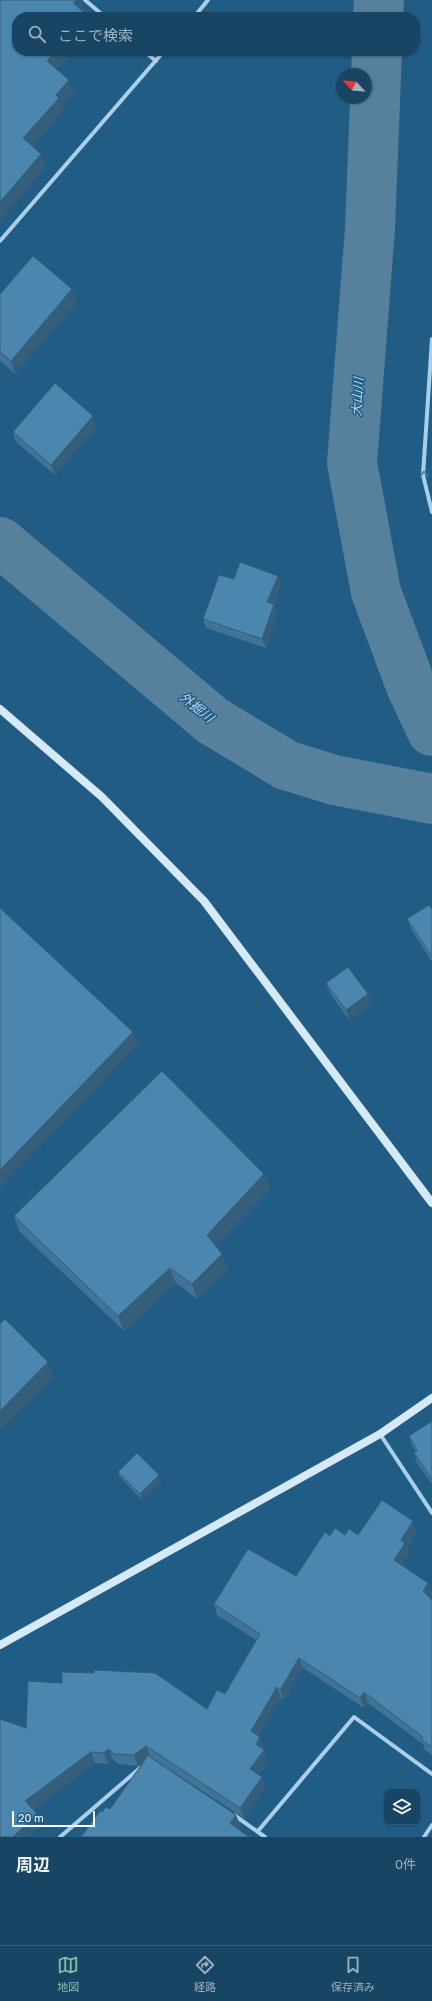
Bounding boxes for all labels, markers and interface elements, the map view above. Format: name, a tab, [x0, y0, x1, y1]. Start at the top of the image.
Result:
search box	[12, 12, 420, 56]
icon: search	[26, 23, 48, 45]
text: ここで検索	[58, 26, 133, 44]
north arrow	[336, 68, 372, 104]
water label: 大山川	[348, 375, 366, 417]
one-way arrow	[420, 471, 429, 477]
water label: 外掘川	[177, 689, 219, 727]
map controls	[384, 1789, 420, 1825]
button: layers	[384, 1789, 420, 1825]
scale bar	[12, 1809, 95, 1828]
text: 20 m	[18, 1811, 44, 1824]
text: 周辺	[16, 1854, 50, 1875]
text: 0件	[395, 1856, 416, 1872]
tab: 地図	[57, 1954, 79, 1994]
tab: 経路	[194, 1954, 216, 1994]
tab: 保存済み	[331, 1954, 375, 1994]

